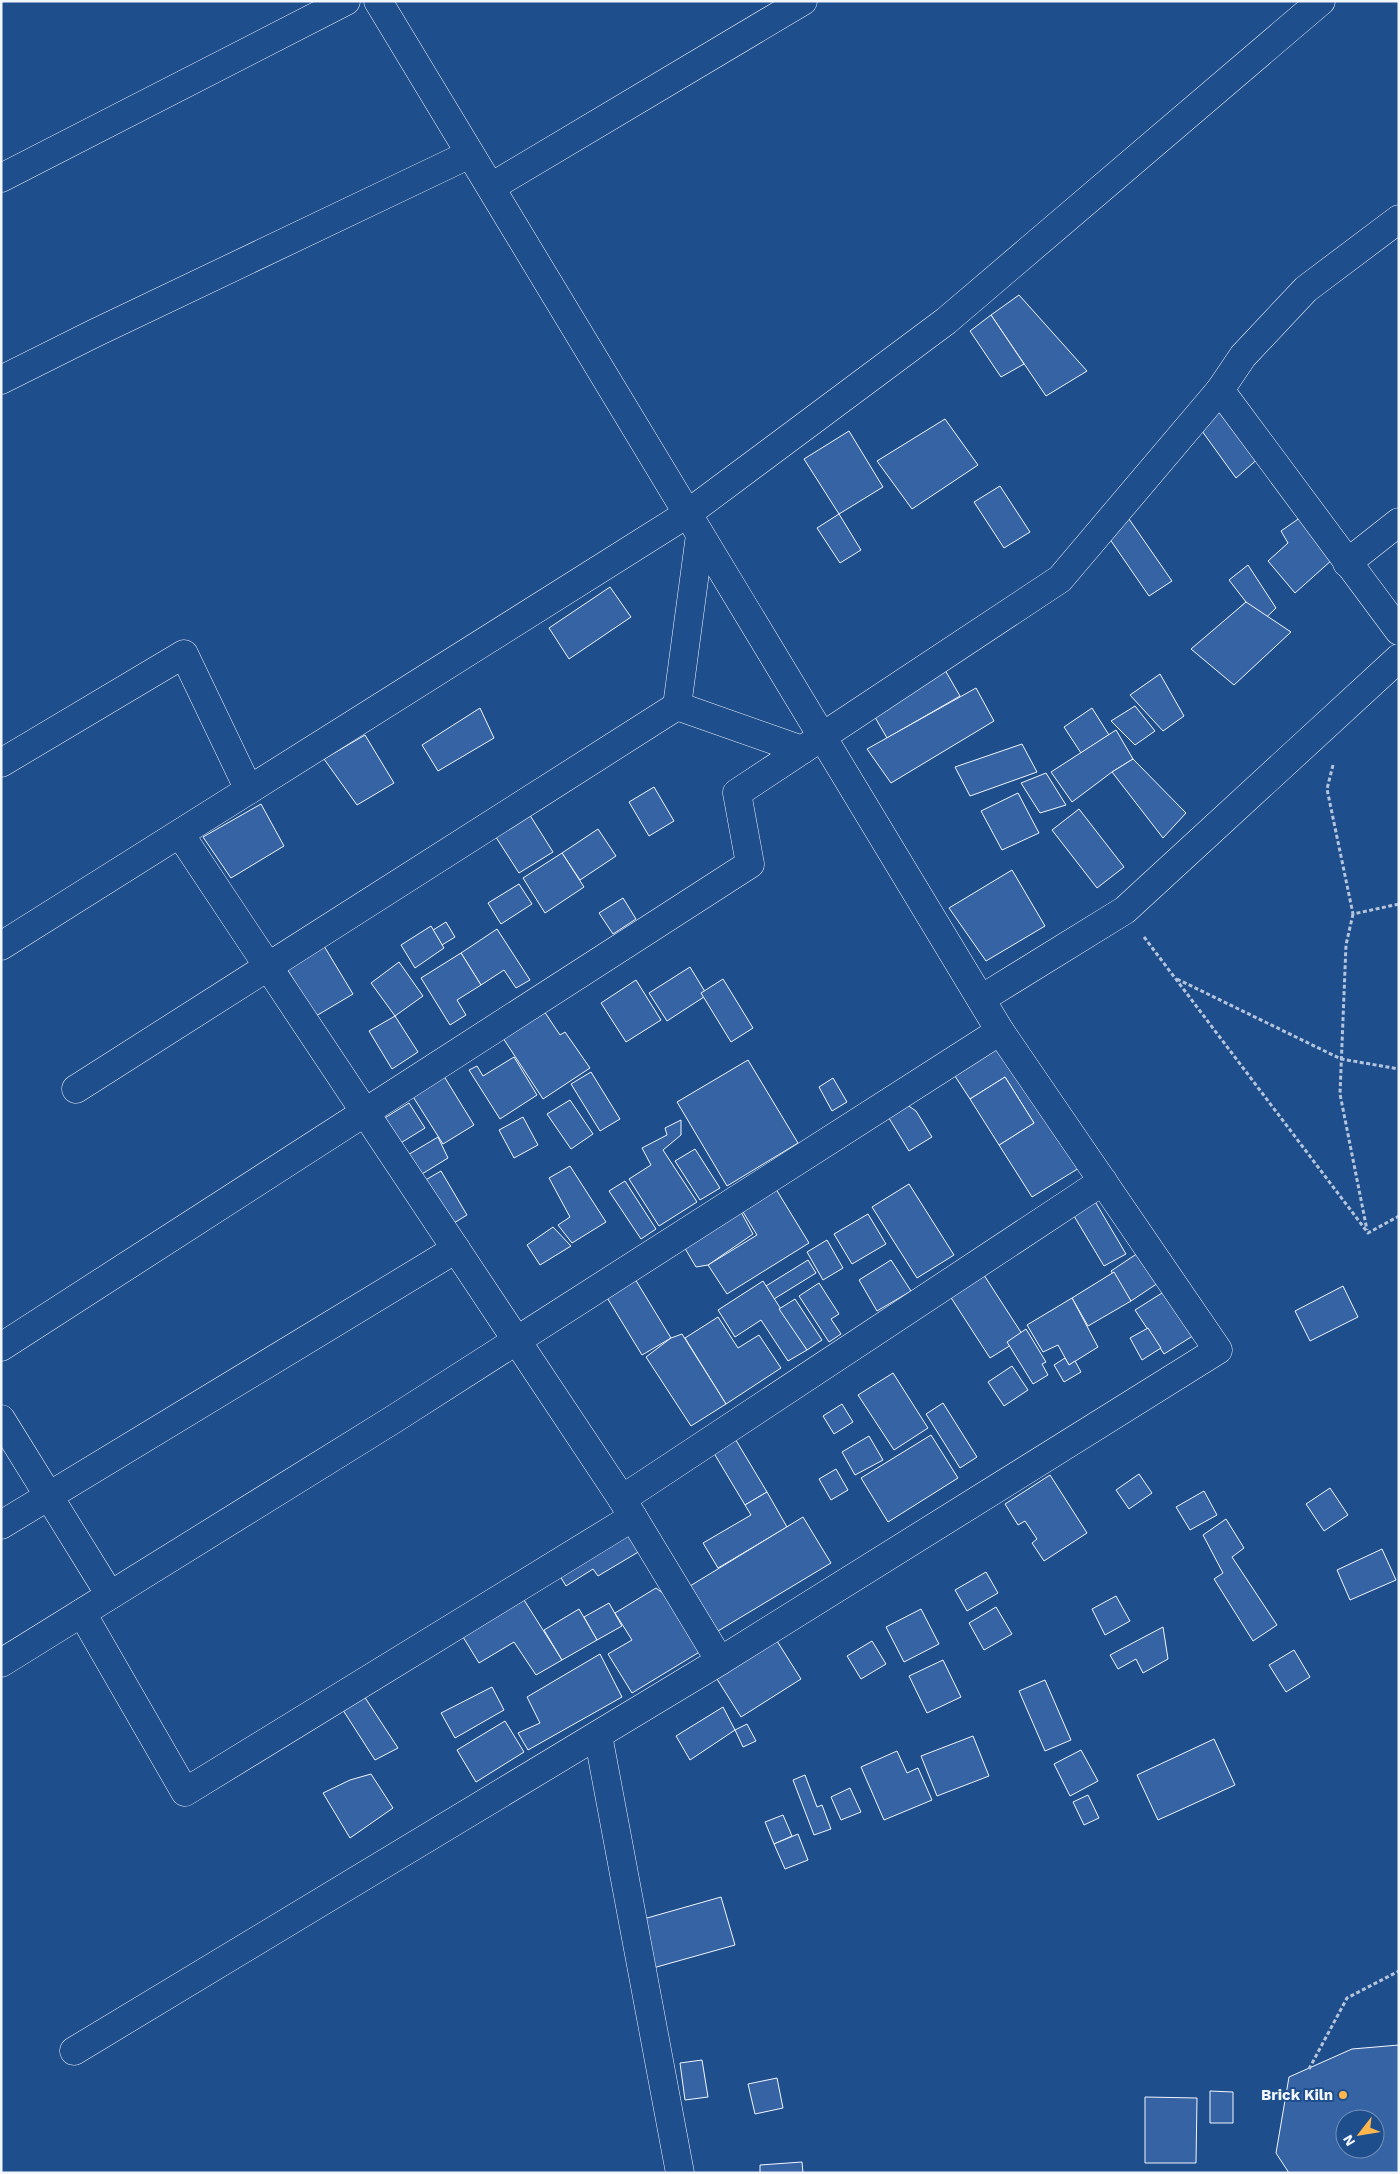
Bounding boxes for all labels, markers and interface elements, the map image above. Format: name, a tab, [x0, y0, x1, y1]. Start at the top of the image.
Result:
place label: Brick Kiln	[1261, 2086, 1333, 2104]
marker: Brick Kiln	[1337, 2089, 1349, 2101]
north arrow	[1335, 2109, 1385, 2159]
text: N	[1339, 2132, 1358, 2149]

